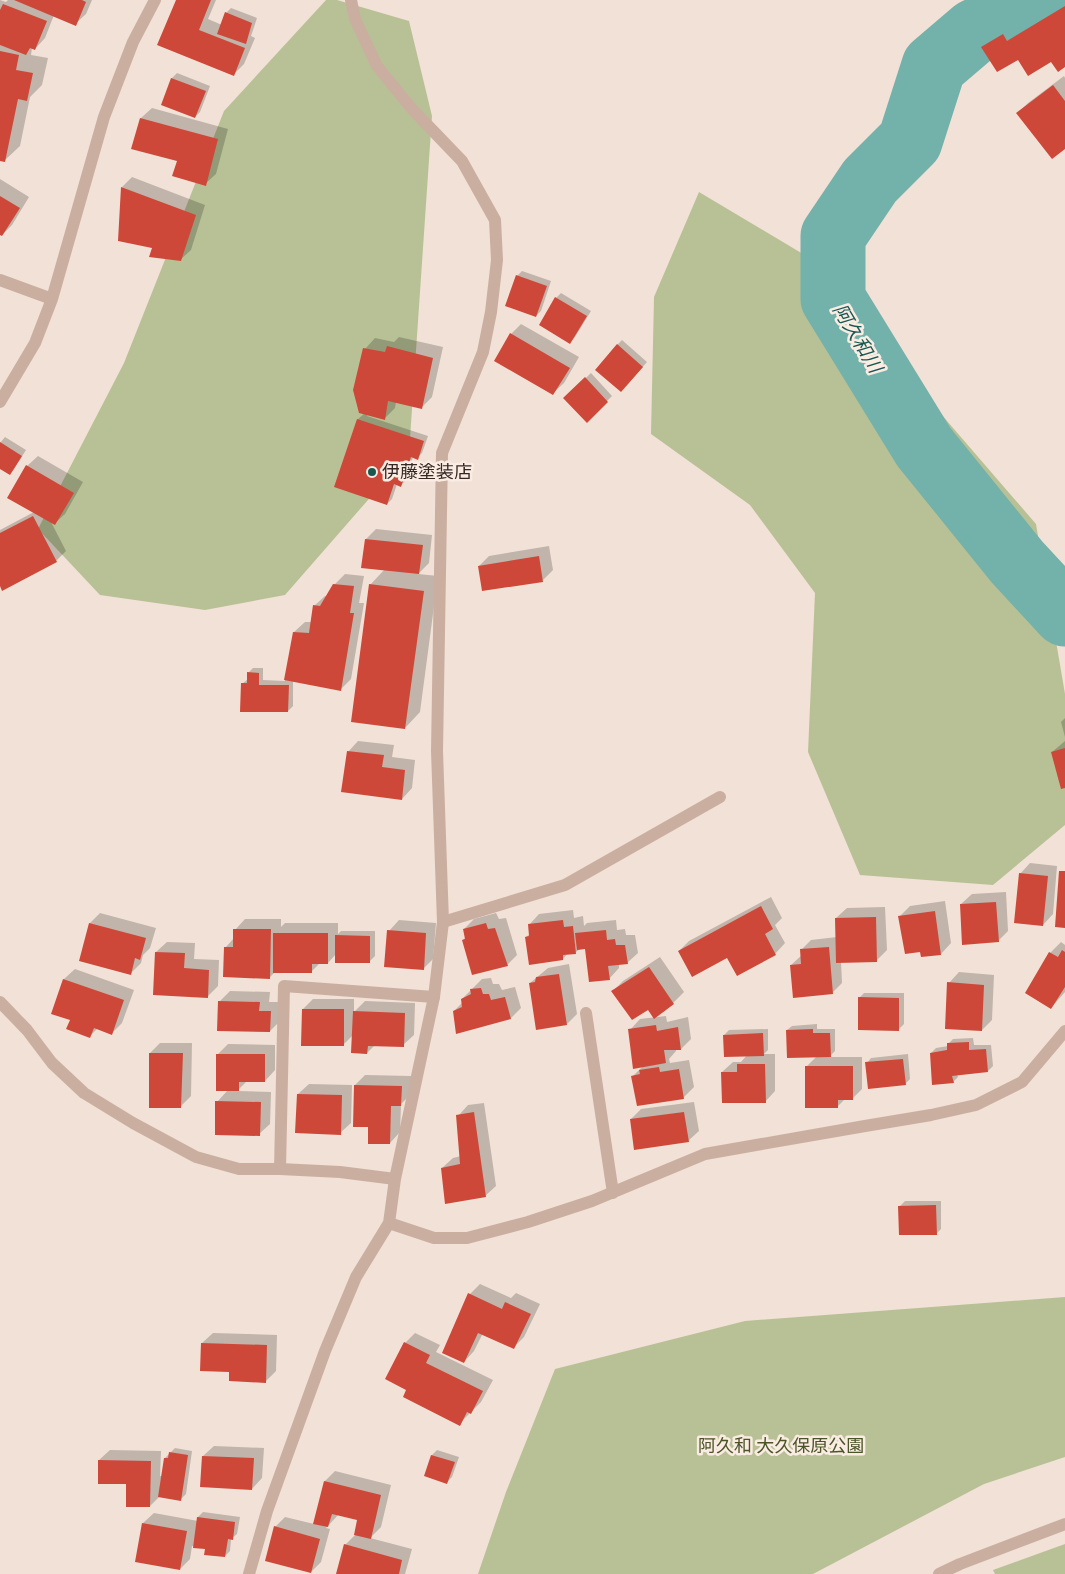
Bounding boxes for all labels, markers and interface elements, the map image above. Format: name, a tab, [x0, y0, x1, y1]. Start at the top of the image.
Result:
water label: 阿久和川	[827, 299, 889, 379]
place label: 伊藤塗装店	[382, 460, 472, 483]
marker: 伊藤塗装店	[366, 466, 378, 478]
park label: 阿久和 大久保原公園	[698, 1434, 864, 1457]

